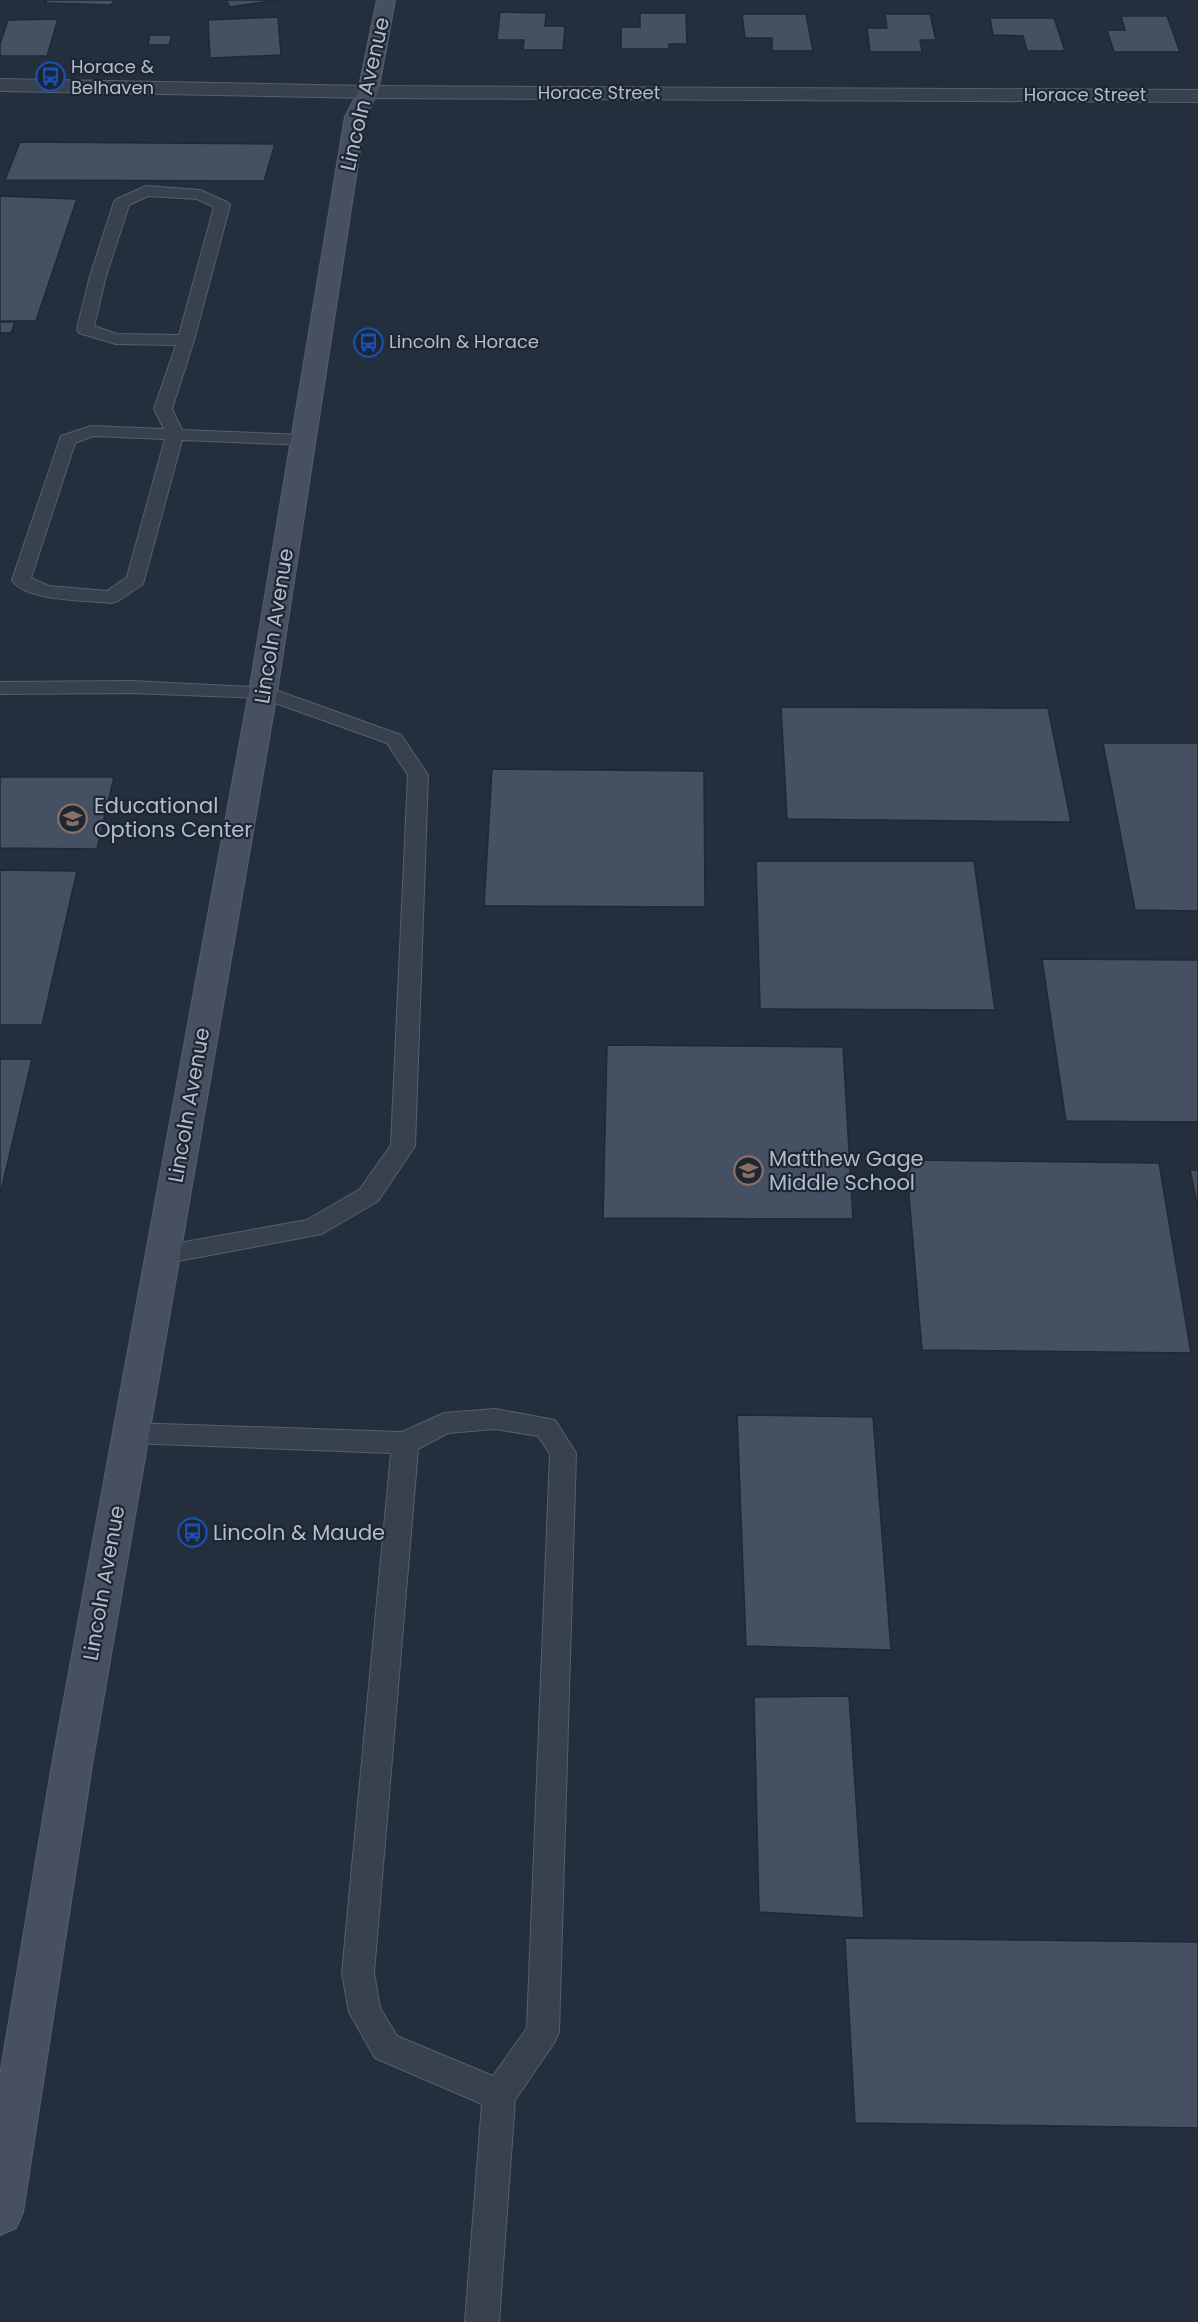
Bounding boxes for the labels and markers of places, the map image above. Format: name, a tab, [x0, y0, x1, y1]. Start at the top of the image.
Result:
place label: Horace & Belhaven	[71, 54, 155, 100]
bus stop icon: Horace & Belhaven	[34, 61, 66, 93]
bus stop icon: Lincoln & Horace	[352, 326, 384, 358]
place label: Lincoln & Horace	[389, 329, 539, 354]
place label: Educational Options Center	[94, 791, 252, 844]
school or university icon: Educational Options Center	[57, 802, 89, 834]
place label: Matthew Gage Middle School	[769, 1144, 924, 1197]
school or university icon: Matthew Gage Middle School	[732, 1155, 764, 1187]
bus stop icon: Lincoln & Maude	[176, 1517, 208, 1549]
place label: Lincoln & Maude	[213, 1518, 385, 1547]

